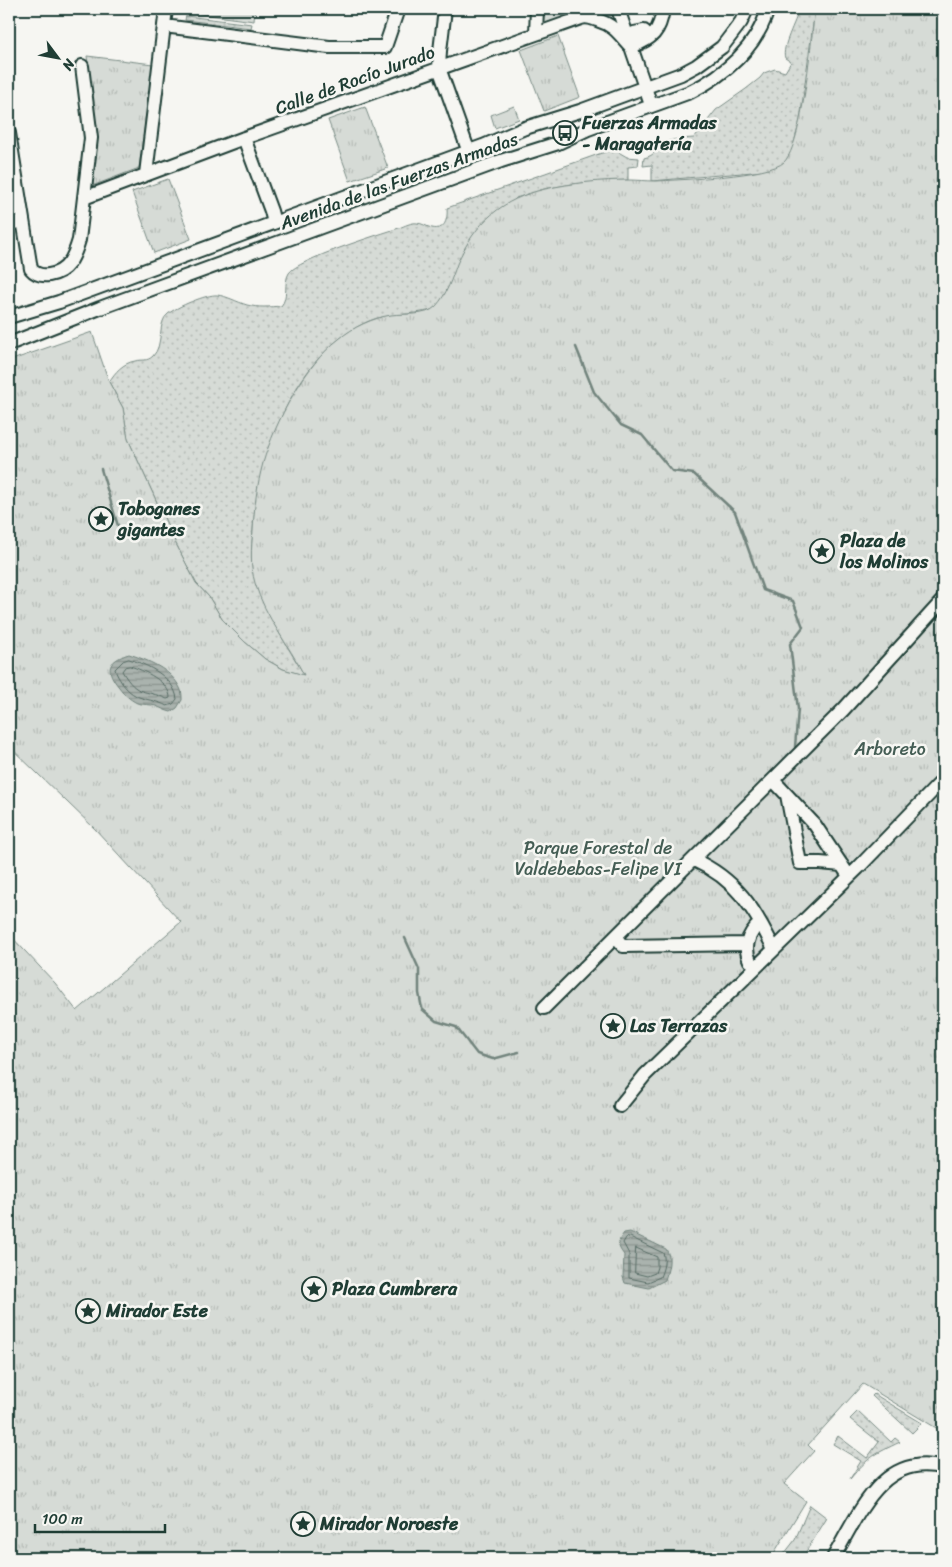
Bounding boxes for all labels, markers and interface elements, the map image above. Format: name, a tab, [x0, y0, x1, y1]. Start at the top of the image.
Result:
north arrow	[32, 32, 82, 82]
street label: Calle de Rocío Jurado	[270, 36, 440, 124]
text: N	[55, 53, 82, 76]
place label: Fuerzas Armadas - Maragatería	[581, 107, 717, 160]
bus stop icon: Fuerzas Armadas - Maragatería	[552, 120, 578, 146]
street label: Avenida de las Fuerzas Armadas	[274, 123, 523, 239]
place label: Toboganes gigantes	[116, 493, 201, 546]
place icon: Toboganes gigantes	[88, 506, 114, 532]
place label: Plaza de los Molinos	[839, 525, 929, 578]
place icon: Plaza de los Molinos	[809, 538, 835, 564]
park label: Arboreto	[853, 733, 926, 765]
park label: Parque Forestal de Valdebebas-Felipe VI	[515, 832, 683, 885]
place label: Las Terrazas	[630, 1010, 728, 1042]
place icon: Las Terrazas	[600, 1013, 626, 1039]
place label: Plaza Cumbrera	[332, 1273, 458, 1305]
place icon: Plaza Cumbrera	[301, 1276, 327, 1302]
place label: Mirador Este	[105, 1295, 209, 1327]
place icon: Mirador Este	[75, 1298, 101, 1324]
scale bar	[35, 1502, 165, 1534]
text: 100 m	[42, 1506, 83, 1532]
place label: Mirador Noroeste	[319, 1508, 459, 1540]
place icon: Mirador Noroeste	[290, 1511, 316, 1537]

